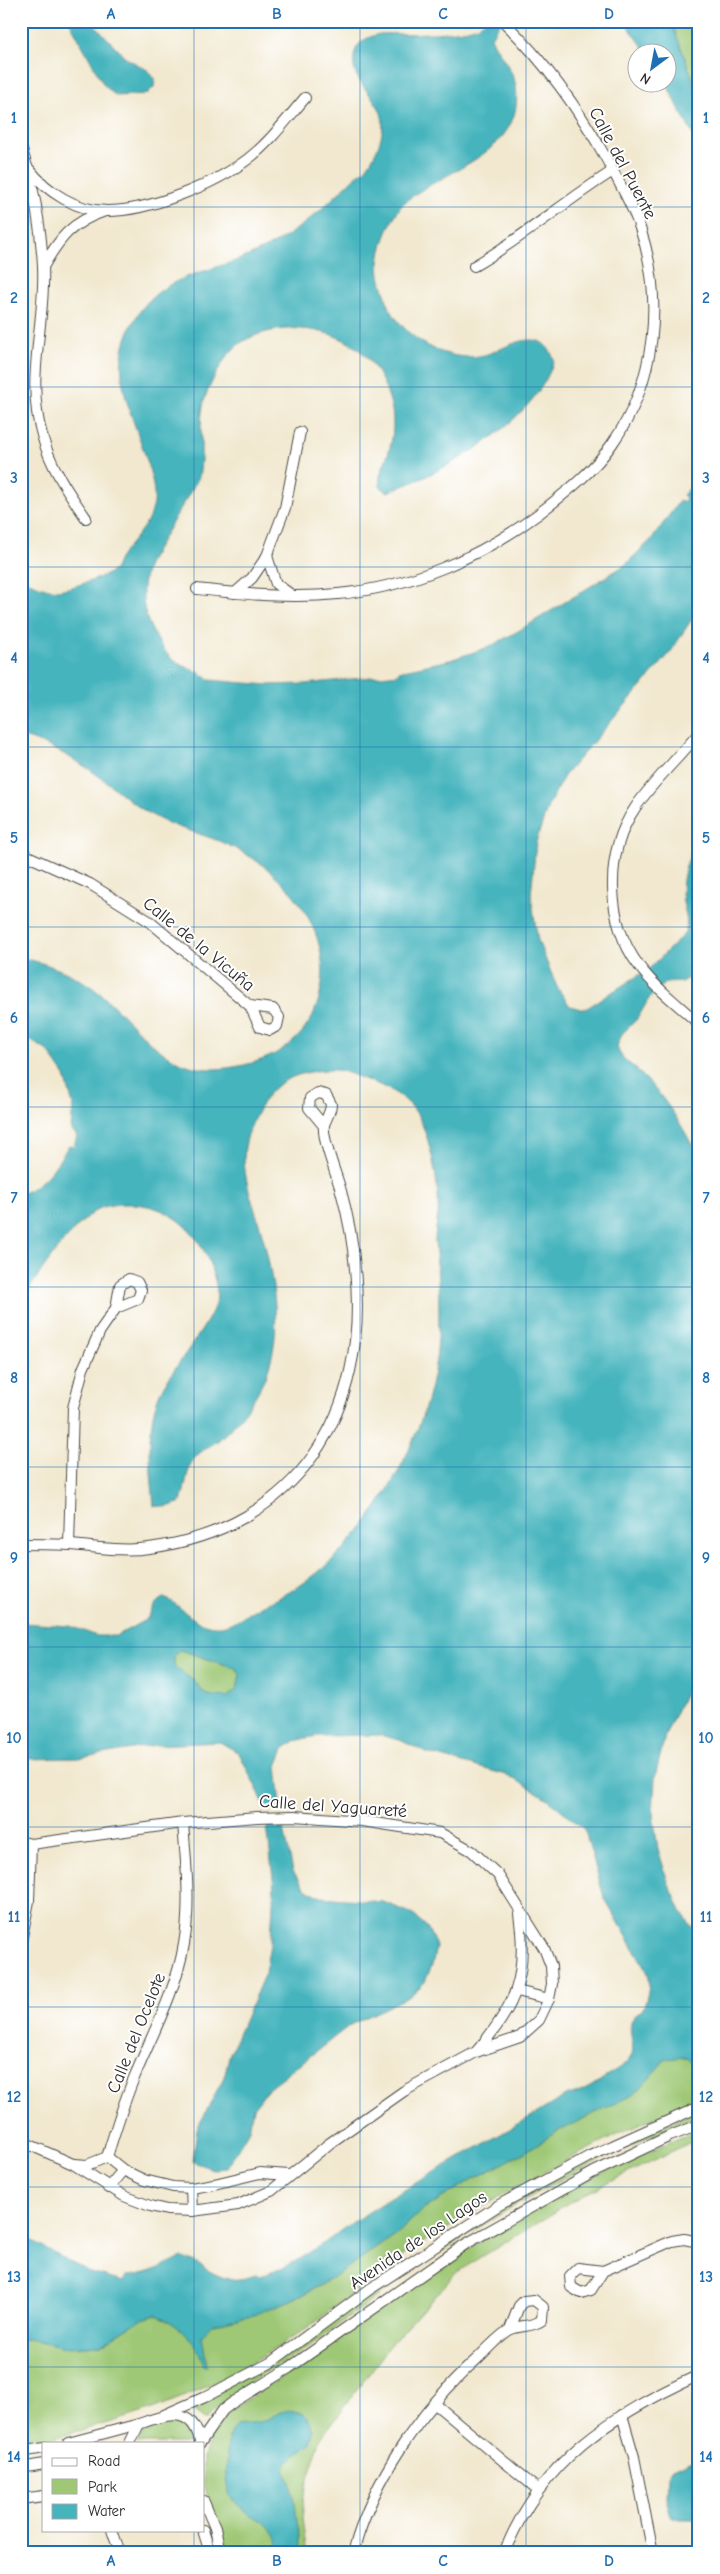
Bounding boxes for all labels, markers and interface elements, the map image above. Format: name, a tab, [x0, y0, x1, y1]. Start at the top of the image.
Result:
text: A	[107, 5, 116, 23]
text: B	[272, 5, 282, 23]
text: C	[438, 5, 448, 23]
text: D	[604, 5, 614, 23]
north arrow	[628, 42, 678, 92]
text: N	[637, 69, 654, 88]
street label: Calle del Puente	[584, 104, 661, 223]
text: 1	[11, 109, 17, 127]
text: 1	[703, 109, 709, 127]
text: 2	[10, 289, 18, 307]
text: 2	[702, 289, 710, 307]
text: 3	[10, 469, 18, 487]
text: 3	[702, 469, 710, 487]
text: 4	[10, 649, 18, 667]
text: 4	[702, 649, 710, 667]
text: 5	[10, 829, 18, 847]
text: 5	[702, 829, 710, 847]
street label: Calle de la Vicuña	[138, 893, 259, 996]
text: 6	[10, 1009, 18, 1027]
text: 6	[702, 1009, 710, 1027]
text: 7	[10, 1189, 18, 1207]
text: 7	[702, 1189, 710, 1207]
text: 8	[10, 1369, 18, 1387]
text: 8	[702, 1369, 710, 1387]
text: 9	[10, 1549, 18, 1567]
text: 9	[702, 1549, 710, 1567]
text: 10	[6, 1729, 22, 1747]
text: 10	[698, 1729, 714, 1747]
street label: Calle del Yaguareté	[258, 1791, 408, 1822]
text: 11	[8, 1908, 20, 1926]
text: 11	[700, 1908, 712, 1926]
street label: Calle del Ocelote	[103, 1970, 170, 2096]
text: 12	[7, 2088, 21, 2106]
text: 12	[699, 2088, 713, 2106]
street label: Avenida de los Lagos	[346, 2187, 491, 2294]
text: 13	[7, 2268, 21, 2286]
text: 13	[699, 2268, 713, 2286]
legend	[42, 2442, 205, 2532]
text: 14	[7, 2448, 21, 2466]
text: 14	[699, 2448, 713, 2466]
text: Road	[88, 2452, 120, 2470]
text: Park	[88, 2478, 117, 2496]
text: Water	[88, 2502, 125, 2520]
text: A	[107, 2552, 116, 2570]
text: B	[272, 2552, 282, 2570]
text: C	[438, 2552, 448, 2570]
text: D	[604, 2552, 614, 2570]

